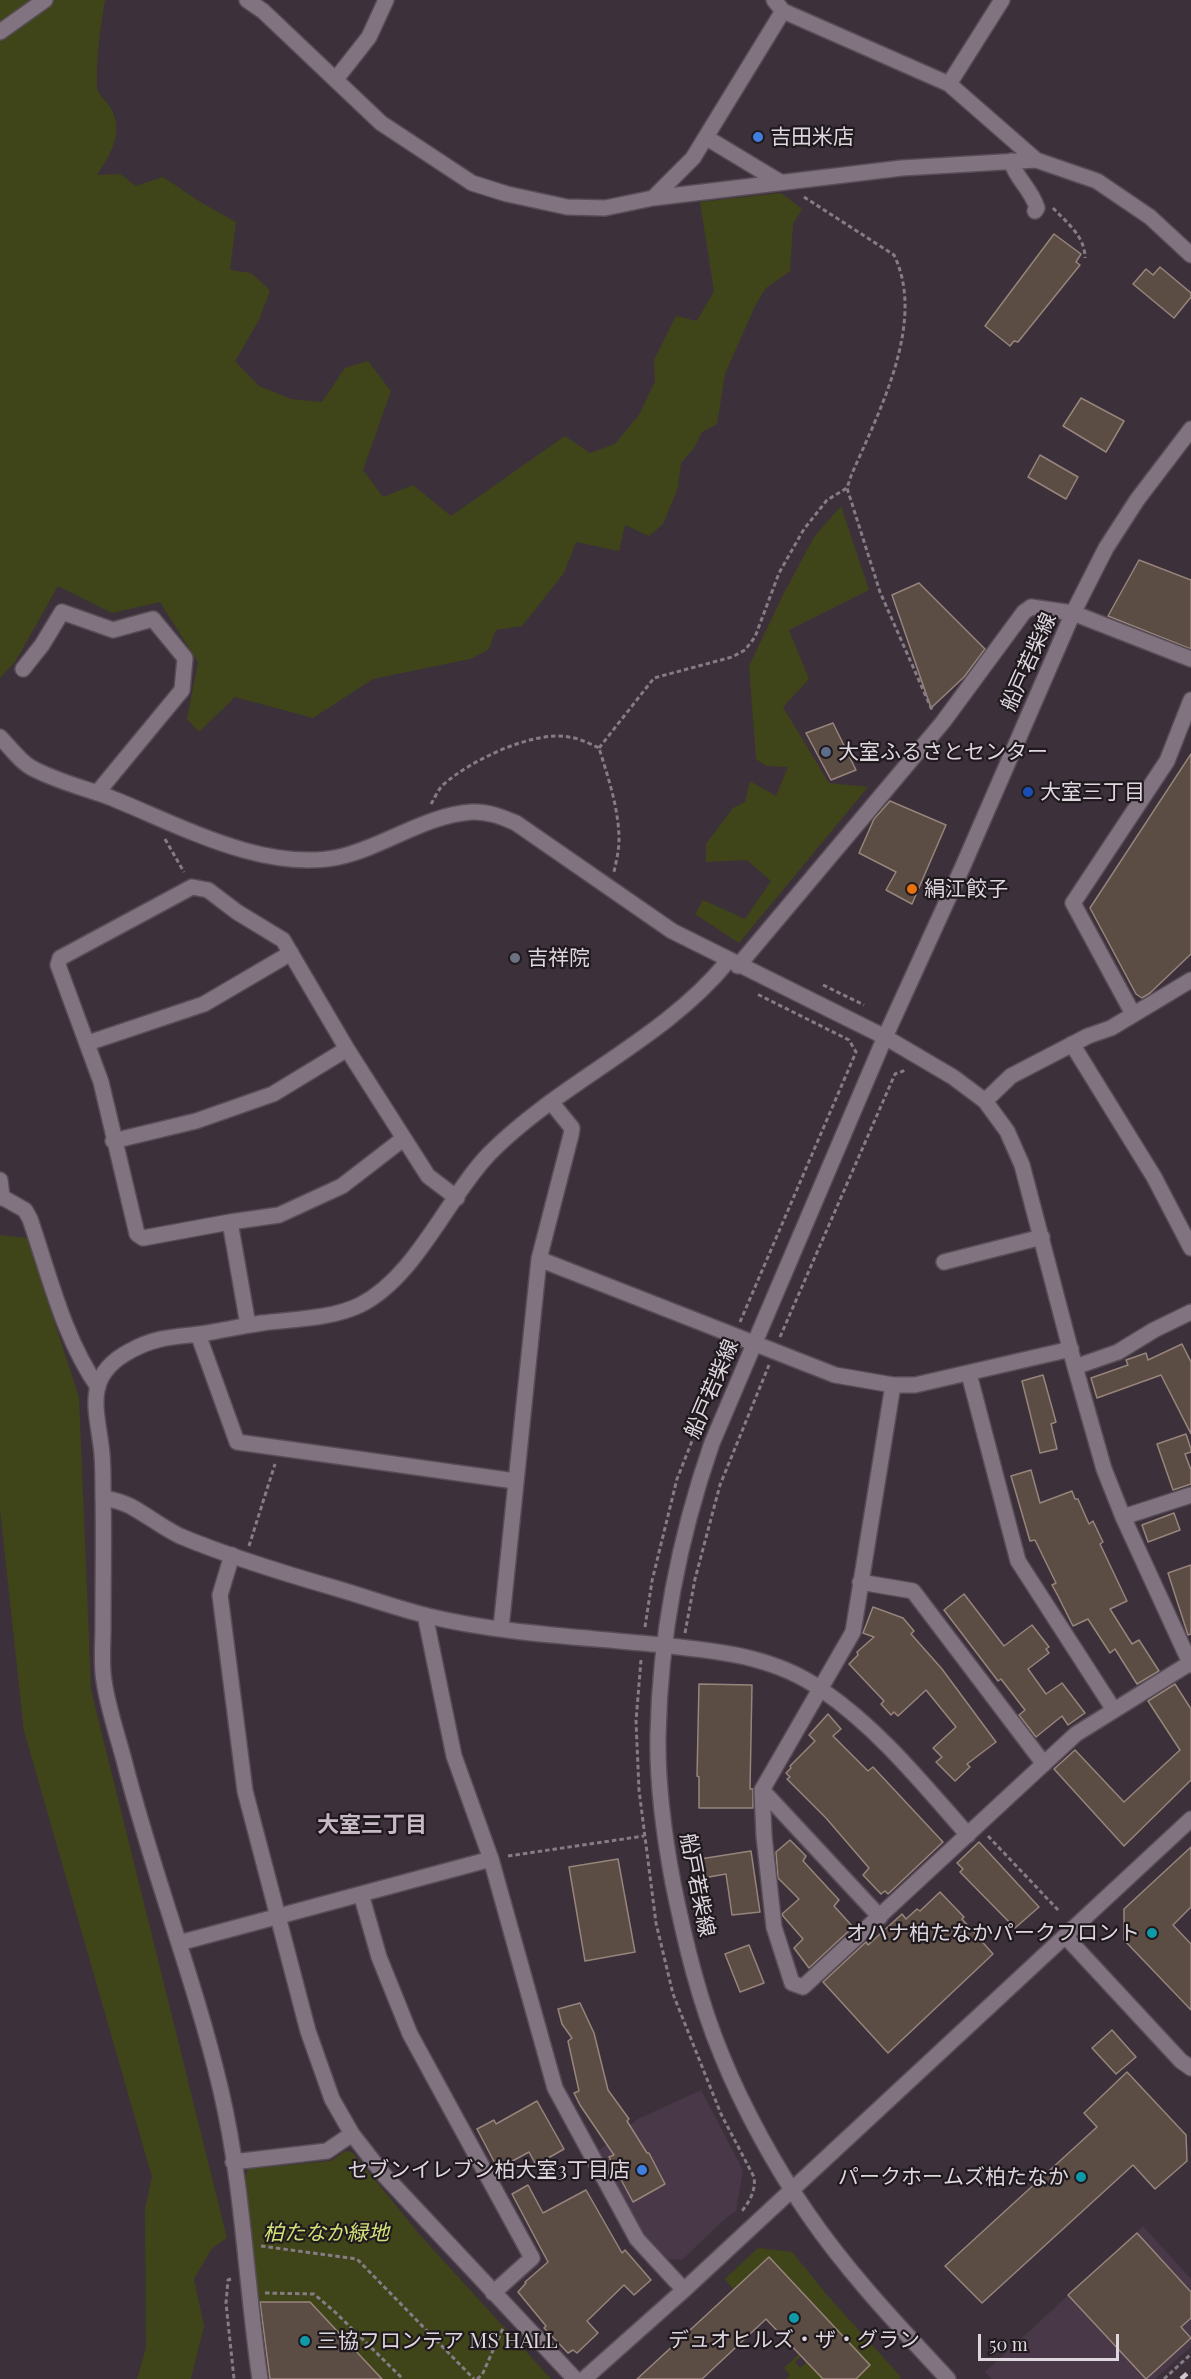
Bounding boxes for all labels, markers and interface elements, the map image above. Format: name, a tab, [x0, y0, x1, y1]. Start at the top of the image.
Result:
place label: 吉田米店	[770, 124, 854, 150]
marker: 吉田米店	[751, 130, 765, 144]
street label: 船戸若柴線	[996, 609, 1062, 715]
place label: 大室ふるさとセンター	[838, 739, 1048, 765]
marker: 大室ふるさとセンター	[819, 745, 833, 759]
place label: 大室三丁目	[1040, 779, 1145, 805]
marker: 大室三丁目	[1021, 785, 1035, 799]
place label: 絹江餃子	[924, 876, 1008, 902]
marker: 絹江餃子	[905, 882, 919, 896]
place label: 吉祥院	[527, 945, 590, 971]
marker: 吉祥院	[508, 951, 522, 965]
street label: 船戸若柴線	[680, 1336, 744, 1442]
district label: 大室三丁目	[317, 1812, 427, 1838]
street label: 船戸若柴線	[675, 1831, 719, 1939]
place label: オハナ柏たなかパークフロント	[846, 1920, 1140, 1946]
marker: オハナ柏たなかパークフロント	[1145, 1926, 1159, 1940]
place label: セブンイレブン柏大室3丁目店	[348, 2157, 630, 2183]
marker: セブンイレブン柏大室3丁目店	[635, 2163, 649, 2177]
place label: パークホームズ柏たなか	[838, 2164, 1069, 2190]
marker: パークホームズ柏たなか	[1074, 2170, 1088, 2184]
park label: 柏たなか緑地	[263, 2220, 389, 2246]
marker: デュオヒルズ・ザ・グラン	[787, 2311, 801, 2325]
scale bar	[981, 2322, 1122, 2360]
place label: デュオヒルズ・ザ・グラン	[668, 2327, 920, 2353]
place label: 三協フロンテア MS HALL	[317, 2328, 557, 2354]
text: 50 m	[989, 2332, 1028, 2356]
marker: 三協フロンテア MS HALL	[298, 2334, 312, 2348]

